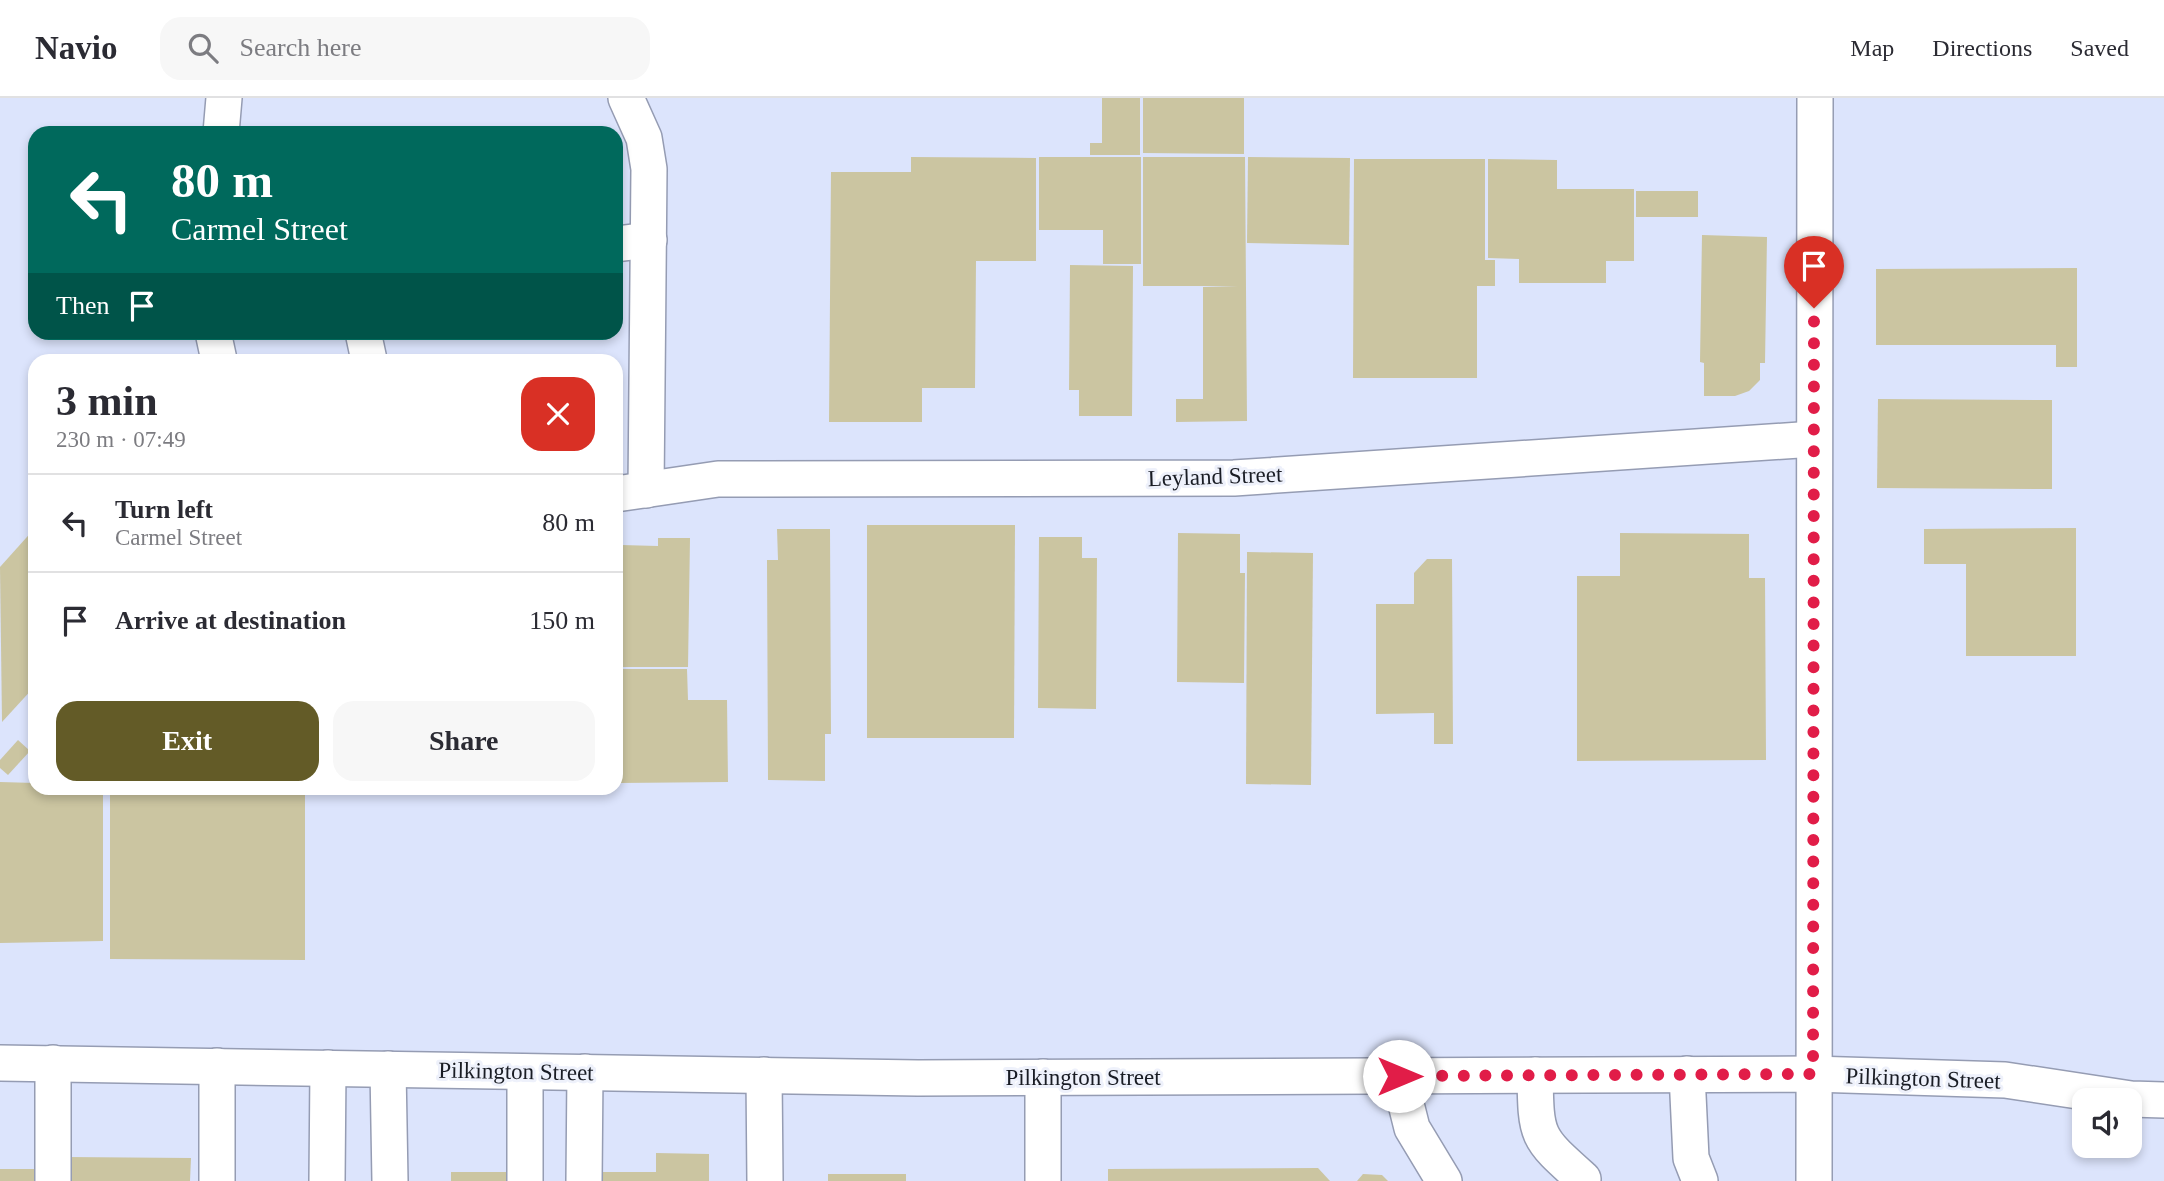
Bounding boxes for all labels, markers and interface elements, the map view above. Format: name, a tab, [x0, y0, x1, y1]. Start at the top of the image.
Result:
search box	[160, 17, 650, 80]
icon: search	[184, 29, 222, 67]
text: Navio	[35, 30, 118, 66]
text: Search here	[240, 33, 361, 62]
text: Map	[1850, 35, 1894, 61]
text: Directions	[1932, 35, 2032, 61]
text: Saved	[2070, 35, 2129, 61]
text: 80 m	[171, 153, 273, 208]
icon: left	[56, 154, 147, 245]
text: Carmel Street	[171, 211, 348, 247]
pin	[1784, 236, 1844, 308]
icon: arrive	[1795, 247, 1833, 285]
icon: arrive	[123, 287, 161, 325]
text: Then	[56, 291, 109, 320]
button: close	[521, 377, 595, 451]
text: 3 min	[56, 378, 158, 424]
text: 230 m · 07:49	[56, 427, 186, 452]
street label: Leyland Street	[1147, 462, 1283, 491]
text: Turn left	[115, 495, 213, 524]
icon: left	[56, 504, 94, 542]
text: 80 m	[542, 508, 595, 537]
text: Carmel Street	[115, 525, 242, 550]
icon: arrive	[56, 602, 94, 640]
text: Arrive at destination	[115, 606, 346, 635]
text: 150 m	[529, 606, 595, 635]
button: Exit	[56, 701, 319, 781]
button: Share	[333, 701, 595, 781]
position arrow	[1362, 1039, 1436, 1113]
street label: Pilkington Street	[438, 1058, 594, 1085]
street label: Pilkington Street	[1845, 1063, 2002, 1094]
street label: Pilkington Street	[1005, 1065, 1161, 1090]
map controls	[2072, 1088, 2142, 1158]
button: sound	[2072, 1088, 2142, 1158]

